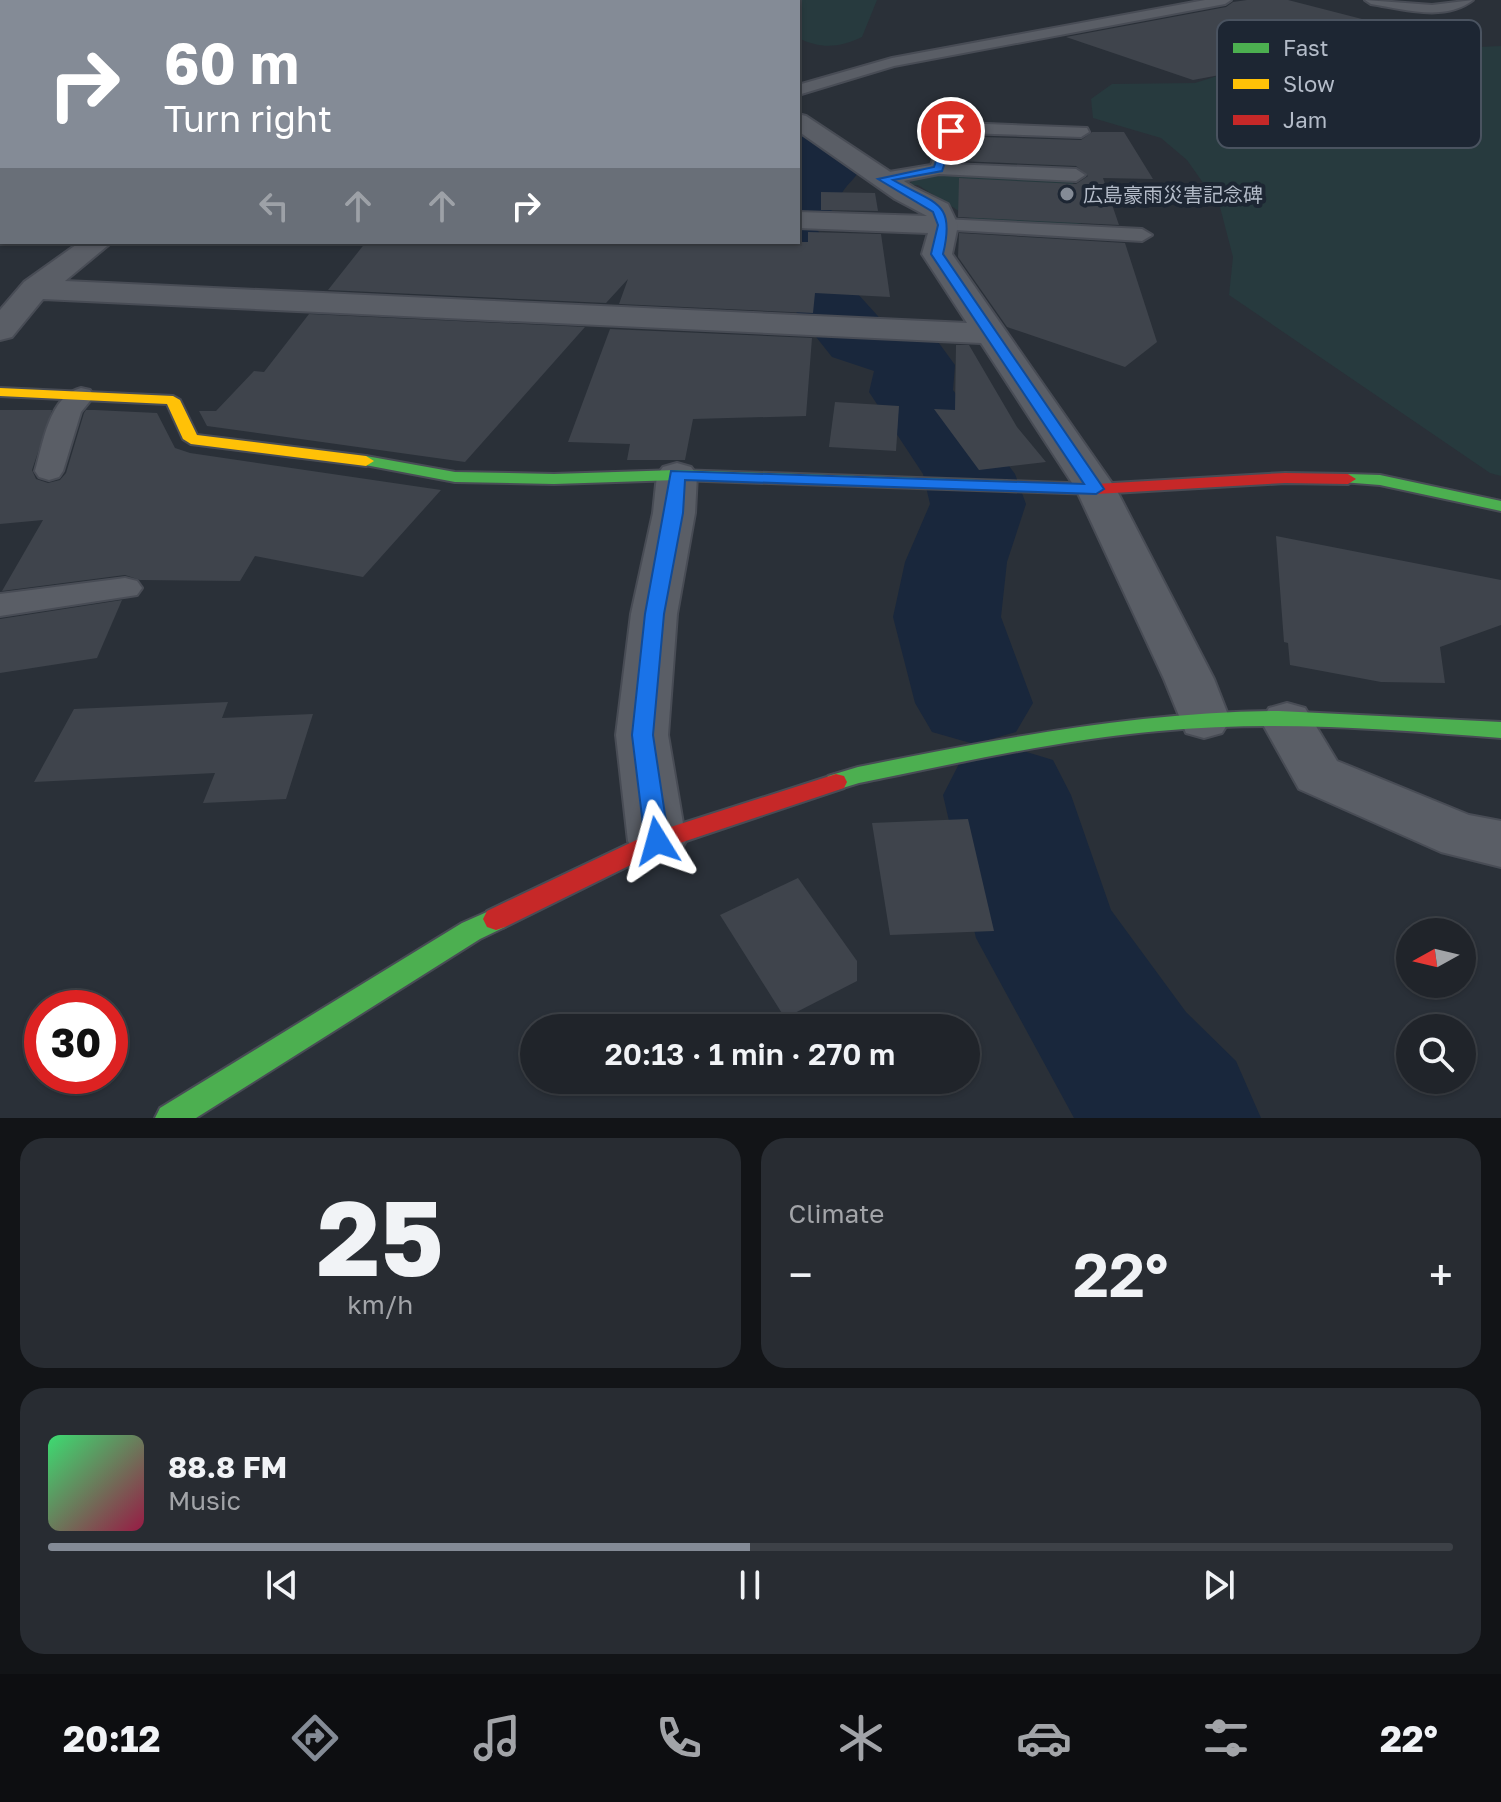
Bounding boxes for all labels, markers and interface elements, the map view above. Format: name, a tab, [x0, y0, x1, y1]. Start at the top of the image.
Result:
legend	[1217, 20, 1481, 148]
text: 60 m	[164, 29, 299, 96]
icon: right	[32, 32, 136, 136]
text: Fast	[1283, 34, 1329, 61]
text: Slow	[1283, 70, 1335, 97]
text: Turn right	[164, 97, 332, 140]
pin	[917, 97, 985, 165]
text: Jam	[1283, 106, 1327, 133]
icon: arrive	[929, 109, 973, 153]
place label: 広島豪雨災害記念碑	[1083, 182, 1263, 206]
icon: left	[252, 184, 296, 228]
icon: ahead	[336, 184, 380, 228]
icon: ahead	[420, 184, 464, 228]
icon: right	[504, 184, 548, 228]
marker: 広島豪雨災害記念碑	[1058, 185, 1076, 203]
position arrow	[615, 799, 699, 883]
north arrow	[1396, 918, 1476, 998]
map controls	[1396, 918, 1476, 1094]
speed limit sign: 30	[24, 990, 128, 1094]
button: search	[1396, 1014, 1476, 1094]
text: 20:13 · 1 min · 270 m	[605, 1036, 895, 1072]
text: 25	[317, 1174, 444, 1299]
text: Climate	[789, 1198, 884, 1229]
text: 22°	[1073, 1238, 1168, 1310]
text: −	[789, 1248, 813, 1301]
text: +	[1429, 1248, 1453, 1301]
text: km/h	[347, 1289, 413, 1320]
text: 88.8 FM	[168, 1449, 287, 1485]
text: Music	[168, 1485, 241, 1516]
icon: previous	[260, 1563, 304, 1607]
icon: pause	[728, 1563, 772, 1607]
icon: next	[1197, 1563, 1241, 1607]
icon: directions	[287, 1710, 343, 1766]
icon: music	[469, 1710, 525, 1766]
icon: phone	[651, 1710, 707, 1766]
icon: climate	[833, 1710, 889, 1766]
icon: car	[1016, 1710, 1072, 1766]
icon: filters	[1198, 1710, 1254, 1766]
text: 20:12	[63, 1717, 160, 1760]
text: 22°	[1380, 1717, 1438, 1760]

